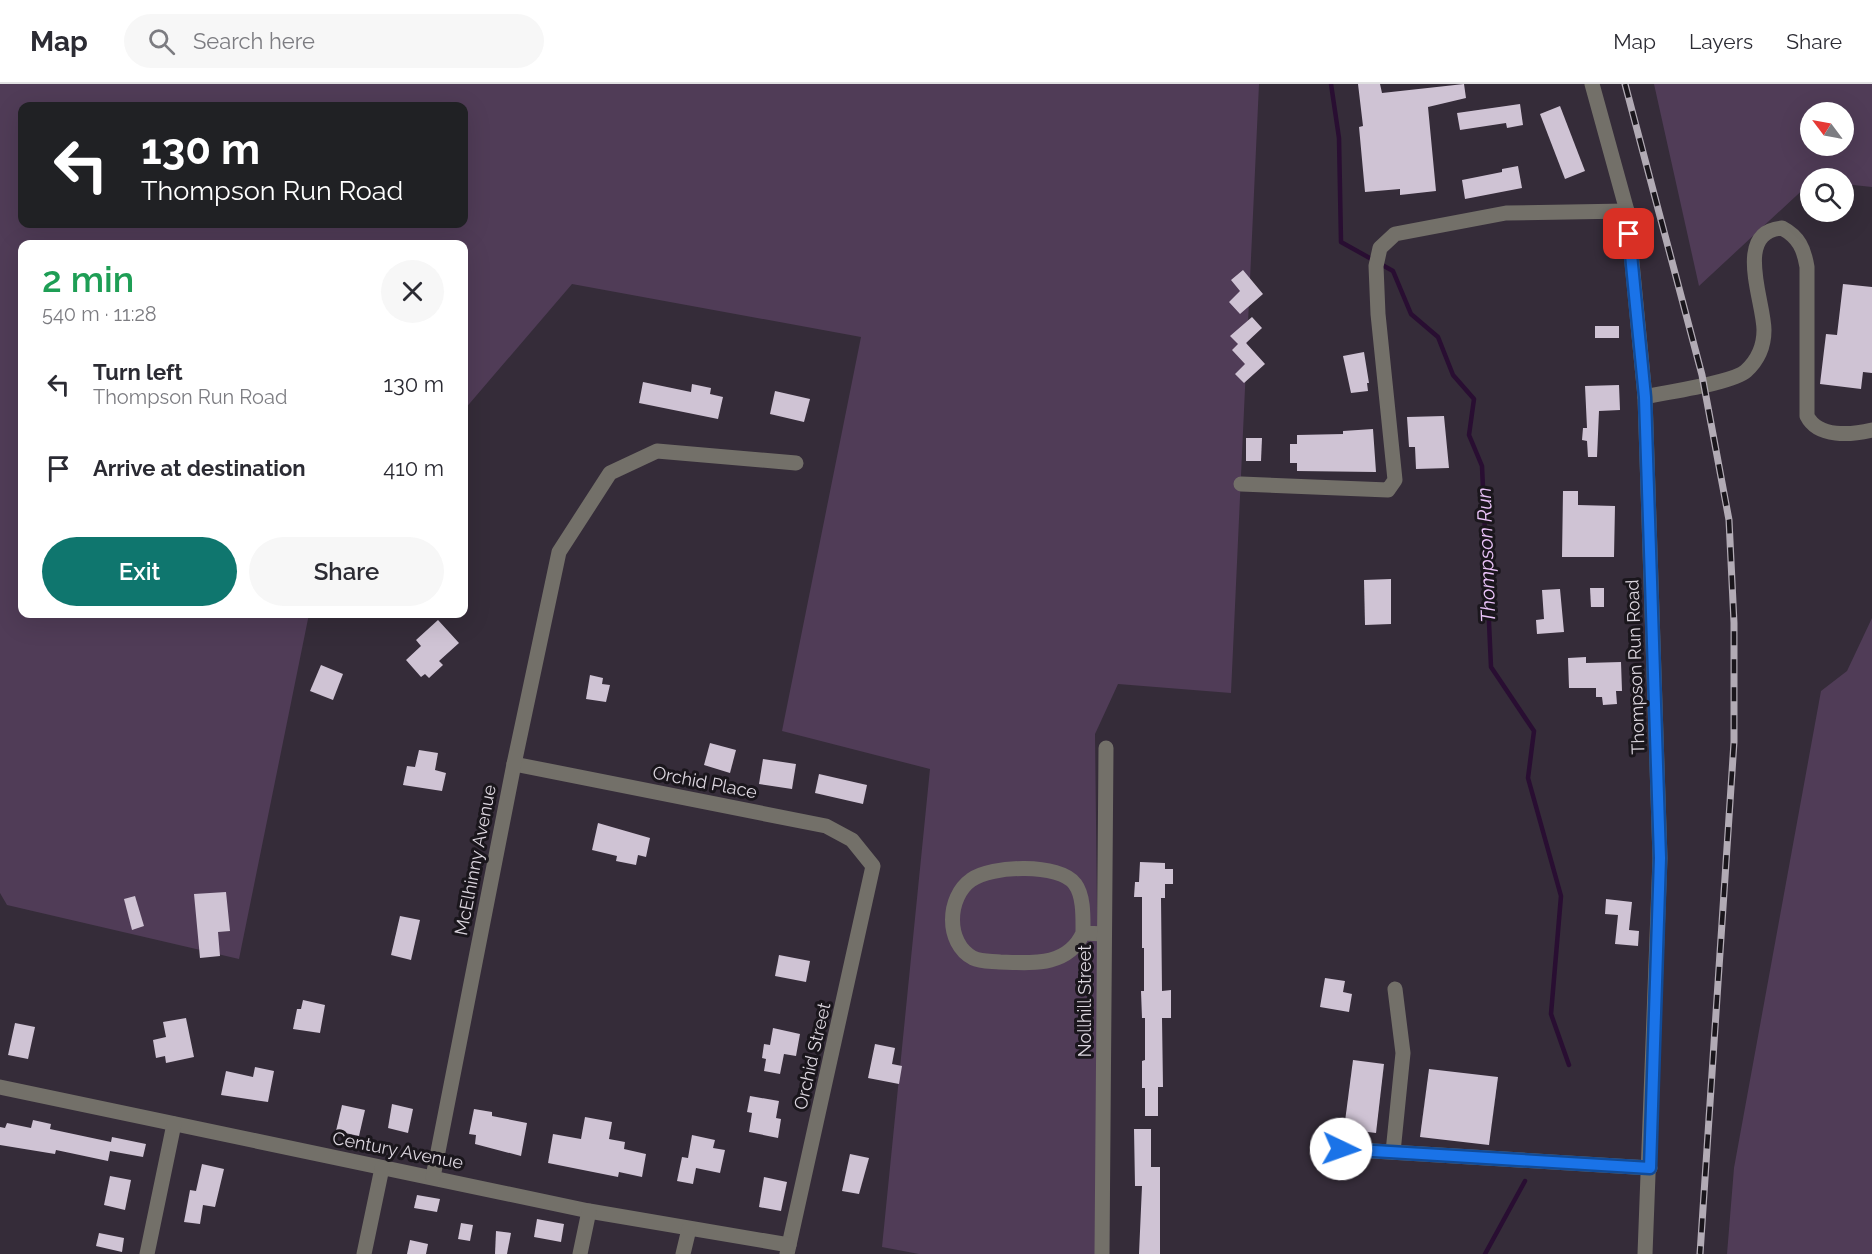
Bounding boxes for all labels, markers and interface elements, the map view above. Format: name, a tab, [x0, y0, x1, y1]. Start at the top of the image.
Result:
search box	[124, 14, 544, 68]
text: Map	[30, 25, 88, 58]
icon: search	[145, 25, 178, 58]
text: Search here	[193, 28, 315, 54]
text: Map	[1613, 29, 1656, 54]
text: Layers	[1689, 29, 1753, 54]
text: Share	[1786, 29, 1842, 54]
north arrow	[1800, 102, 1854, 156]
map controls	[1800, 102, 1854, 222]
text: 130 m	[141, 125, 260, 174]
icon: left	[42, 126, 120, 204]
button: search	[1800, 168, 1854, 222]
text: Thompson Run Road	[141, 175, 403, 206]
pin	[1603, 208, 1654, 259]
icon: arrive	[1612, 217, 1645, 250]
text: 2 min	[42, 258, 134, 300]
button: close	[381, 260, 444, 323]
text: 540 m · 11:28	[42, 302, 157, 326]
text: Turn left	[93, 359, 183, 385]
icon: left	[42, 368, 75, 401]
text: 130 m	[384, 371, 444, 397]
text: Thompson Run Road	[93, 385, 287, 409]
icon: arrive	[42, 452, 75, 485]
text: Arrive at destination	[93, 455, 306, 481]
text: 410 m	[383, 455, 444, 481]
water label: Thompson Run	[1472, 487, 1500, 623]
button: Exit	[42, 537, 237, 606]
button: Share	[249, 537, 444, 606]
street label: Thompson Run Road	[1621, 579, 1649, 755]
street label: Orchid Place	[651, 762, 759, 802]
street label: McElhinny Avenue	[450, 782, 500, 937]
street label: Nollhill Street	[1074, 945, 1095, 1057]
street label: Orchid Street	[789, 1000, 835, 1112]
position arrow	[1309, 1117, 1373, 1181]
street label: Century Avenue	[331, 1127, 466, 1173]

